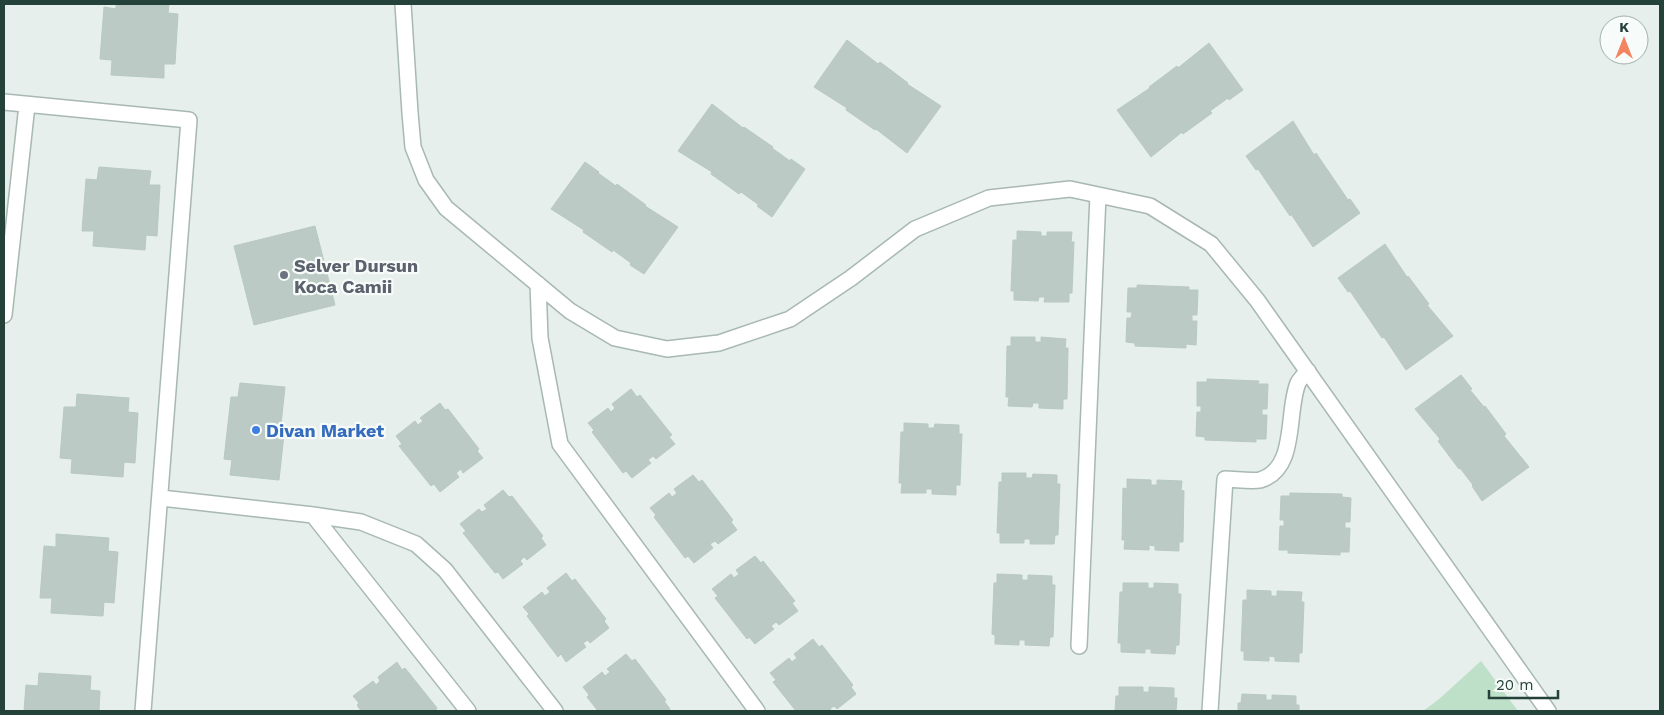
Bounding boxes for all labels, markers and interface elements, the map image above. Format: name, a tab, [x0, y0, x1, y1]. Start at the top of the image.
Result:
north arrow	[1599, 15, 1649, 65]
text: K	[1619, 19, 1629, 35]
place label: Selver Dursun Koca Camii	[294, 255, 418, 297]
marker: Selver Dursun Koca Camii	[278, 269, 290, 281]
place label: Divan Market	[266, 420, 384, 441]
marker: Divan Market	[250, 424, 262, 436]
scale bar	[1489, 668, 1558, 700]
text: 20 m	[1496, 676, 1534, 694]

